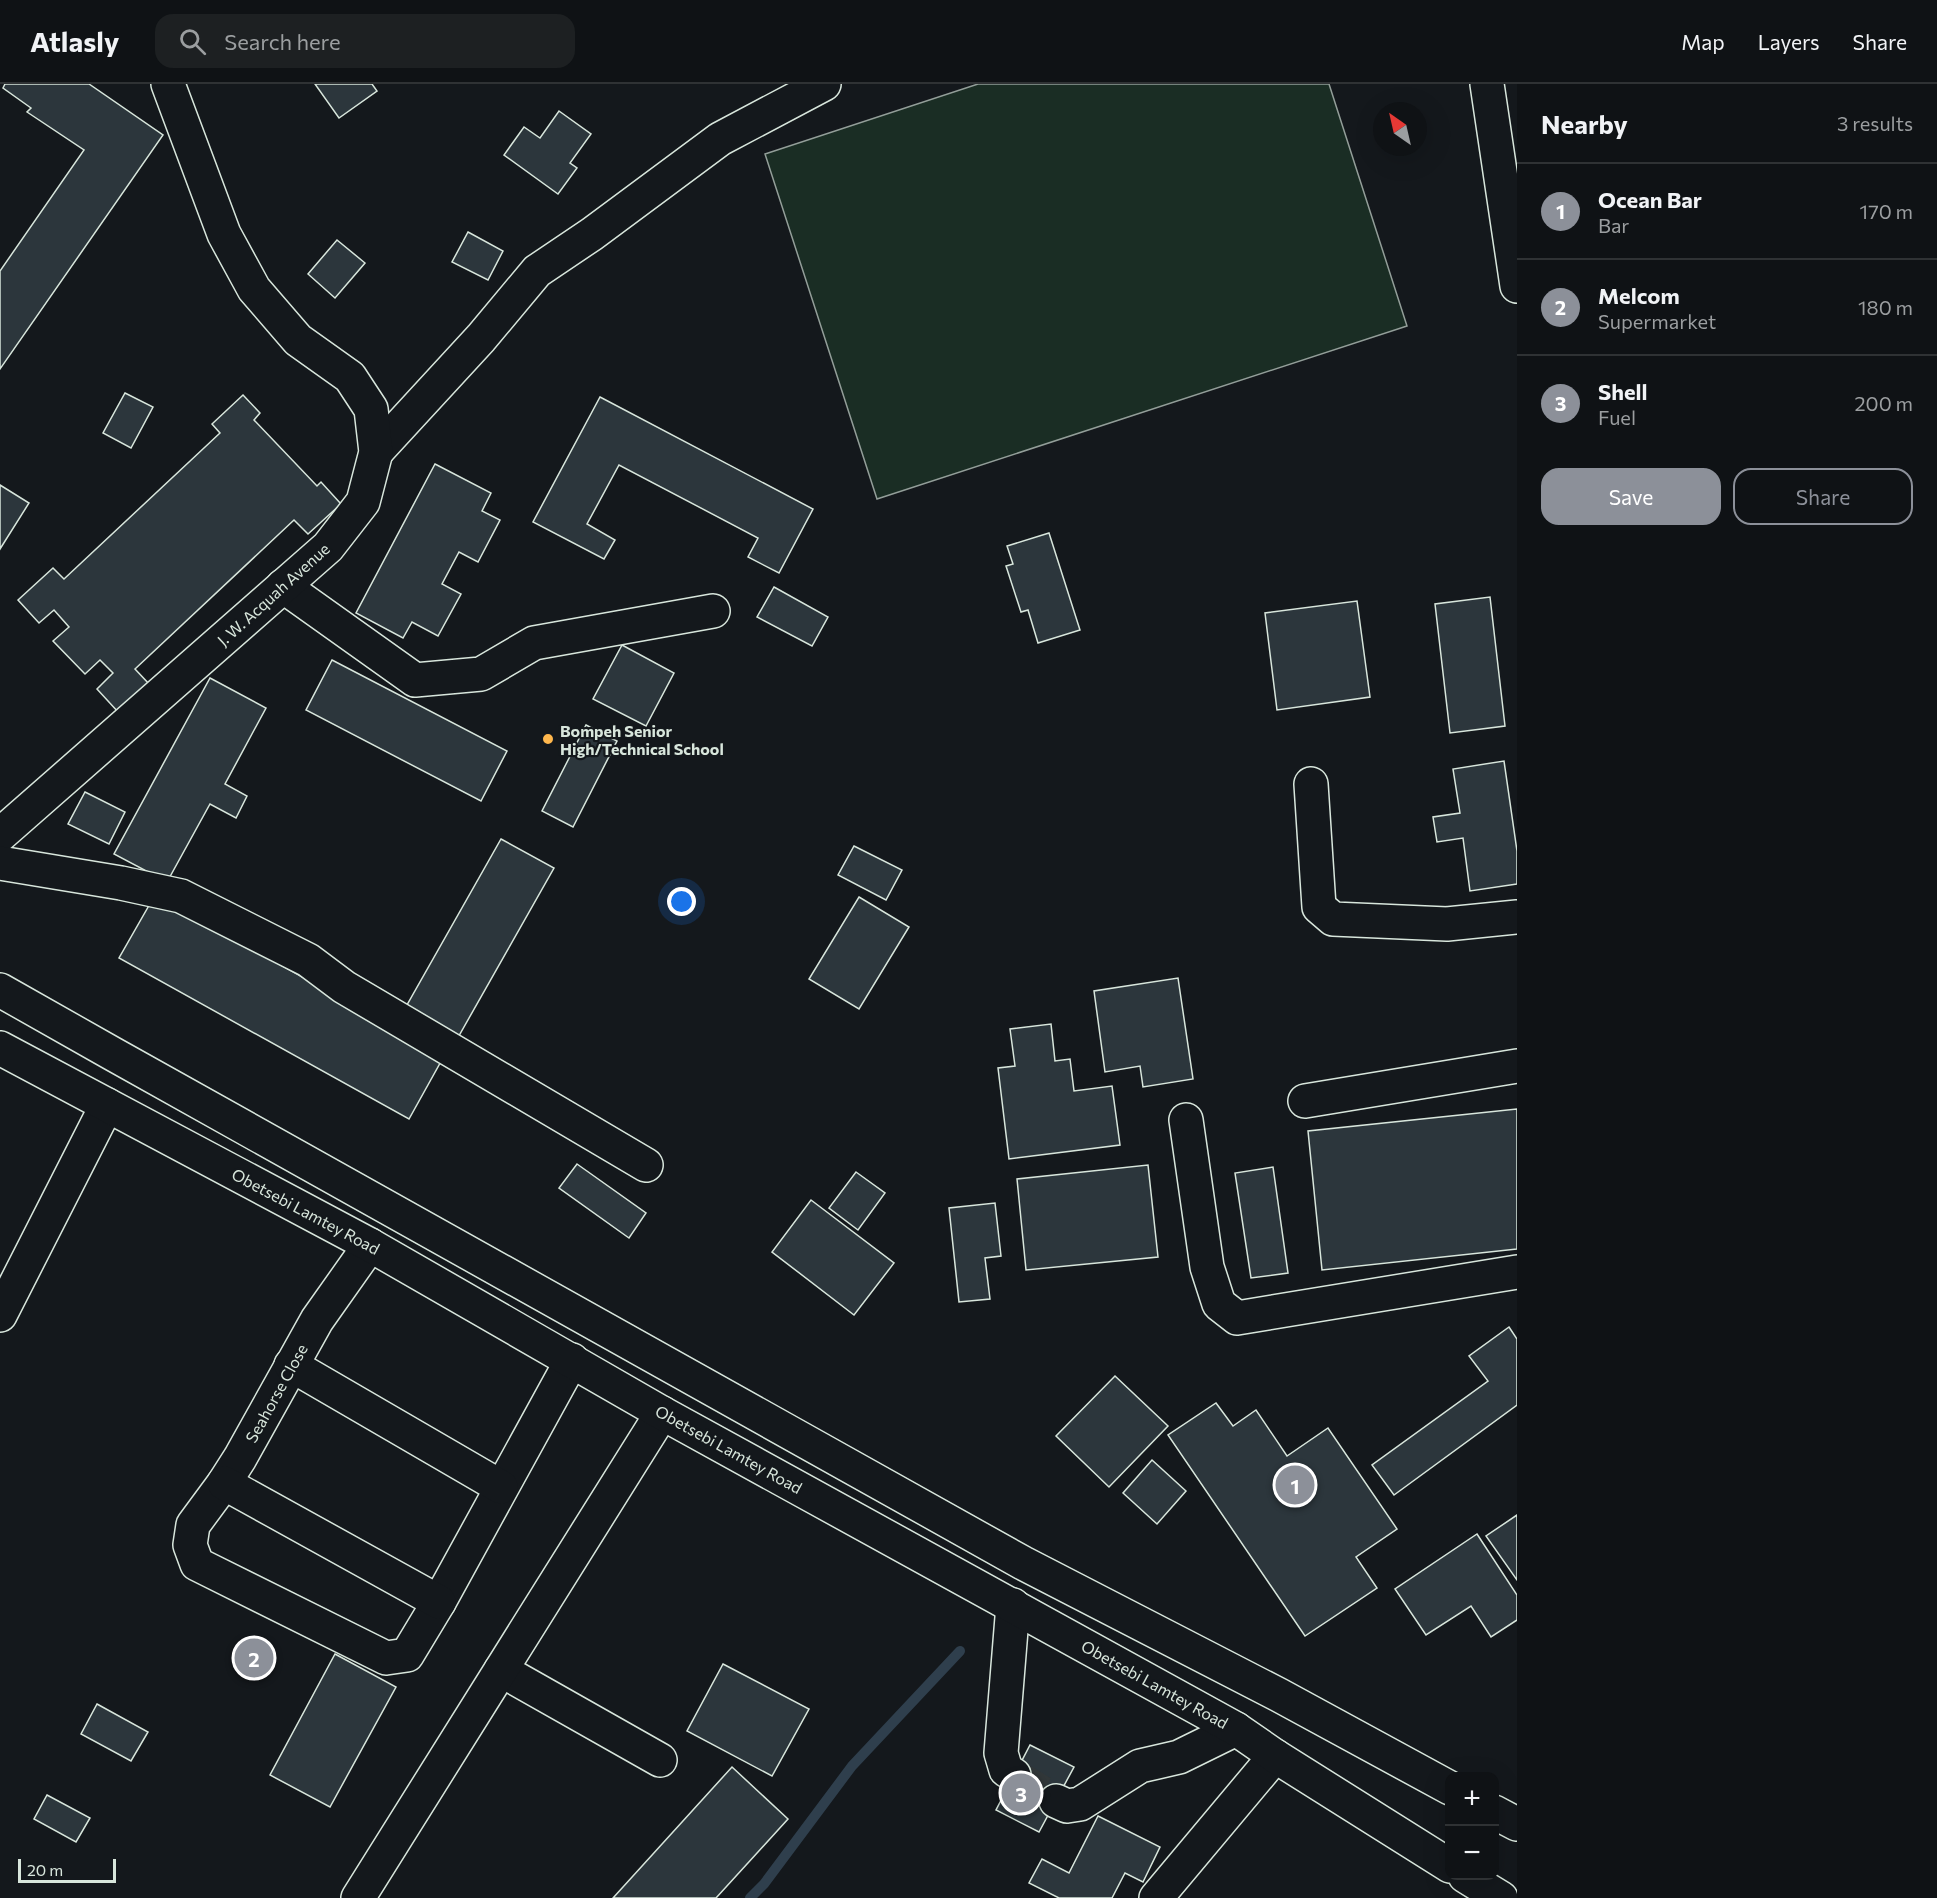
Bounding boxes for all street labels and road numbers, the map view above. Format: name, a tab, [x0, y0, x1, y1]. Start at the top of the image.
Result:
street label: J. W. Acquah Avenue	[213, 539, 333, 649]
street label: Obetsebi Lamtey Road	[229, 1164, 383, 1258]
street label: Seahorse Close	[241, 1340, 311, 1446]
street label: Obetsebi Lamtey Road	[652, 1401, 806, 1497]
street label: Obetsebi Lamtey Road	[1078, 1636, 1232, 1732]

